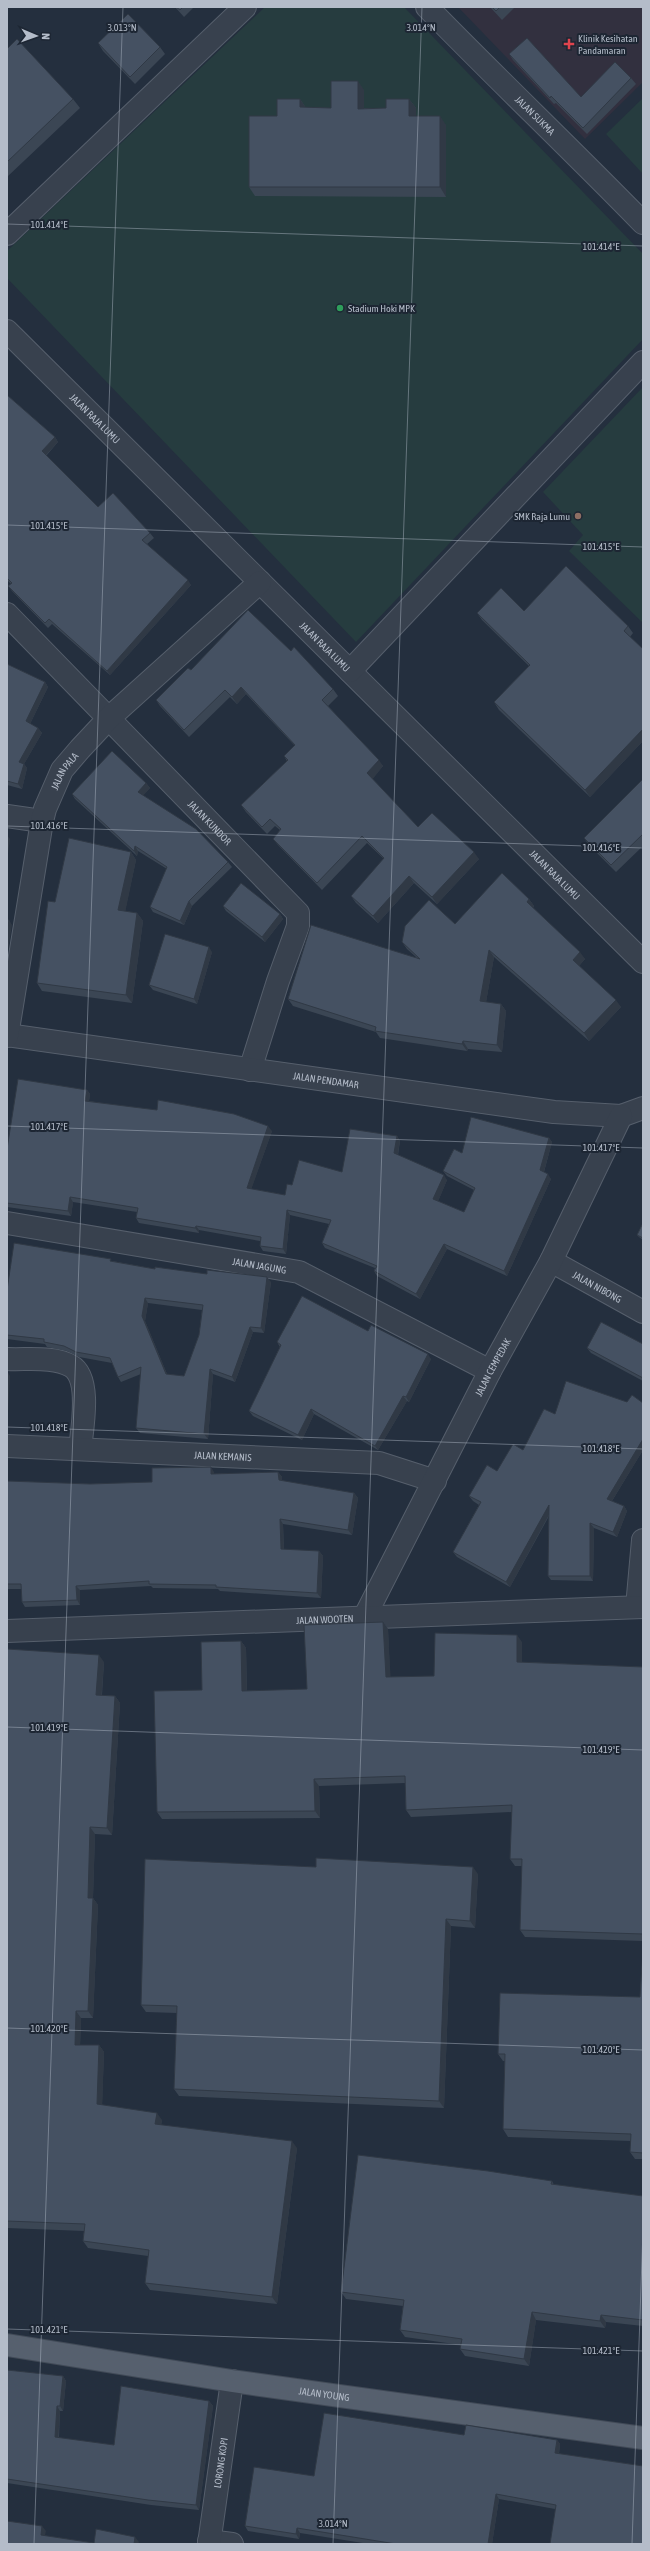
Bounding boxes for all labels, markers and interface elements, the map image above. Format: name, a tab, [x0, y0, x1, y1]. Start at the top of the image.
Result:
north arrow	[16, 16, 56, 56]
text: 3.013°N	[107, 22, 137, 33]
text: 3.014°N	[406, 22, 436, 33]
text: N	[40, 33, 52, 40]
place label: Klinik Kesihatan Pandamaran	[578, 33, 638, 56]
marker: Klinik Kesihatan Pandamaran	[563, 38, 575, 50]
street label: JALAN SUKMA	[513, 93, 557, 137]
text: 101.414°E	[31, 219, 68, 230]
text: 101.414°E	[583, 241, 620, 252]
marker: Stadium Hoki MPK	[335, 303, 345, 313]
place label: Stadium Hoki MPK	[348, 303, 415, 314]
street label: JALAN RAJA LUMU	[68, 391, 122, 446]
place label: SMK Raja Lumu	[514, 511, 570, 522]
marker: SMK Raja Lumu	[573, 511, 583, 521]
text: 101.415°E	[31, 520, 68, 531]
text: 101.415°E	[583, 541, 620, 552]
street label: JALAN RAJA LUMU	[298, 619, 352, 674]
street label: JALAN PALA	[49, 750, 80, 791]
street label: JALAN KUNDOR	[186, 798, 234, 847]
text: 101.416°E	[31, 820, 68, 831]
text: 101.416°E	[583, 842, 620, 853]
street label: JALAN RAJA LUMU	[528, 848, 582, 902]
street label: JALAN PENDAMAR	[292, 1070, 359, 1090]
text: 101.417°E	[31, 1121, 68, 1132]
text: 101.417°E	[583, 1142, 620, 1153]
street label: JALAN JAGUNG	[232, 1255, 287, 1275]
street label: JALAN NIBONG	[571, 1269, 624, 1305]
street label: JALAN CEMPEDAK	[473, 1336, 513, 1398]
text: 101.418°E	[31, 1422, 68, 1433]
text: 101.418°E	[583, 1443, 620, 1454]
street label: JALAN KEMANIS	[194, 1449, 252, 1463]
street label: JALAN WOOTEN	[296, 1612, 354, 1626]
text: 101.419°E	[31, 1722, 68, 1733]
text: 101.419°E	[583, 1744, 620, 1755]
text: 101.420°E	[31, 2023, 68, 2034]
text: 101.420°E	[583, 2044, 620, 2055]
text: 101.421°E	[31, 2324, 68, 2335]
text: 101.421°E	[583, 2345, 620, 2356]
street label: JALAN YOUNG	[298, 2385, 350, 2403]
street label: LORONG KOPI	[211, 2437, 229, 2489]
text: 3.014°N	[318, 2518, 348, 2529]

